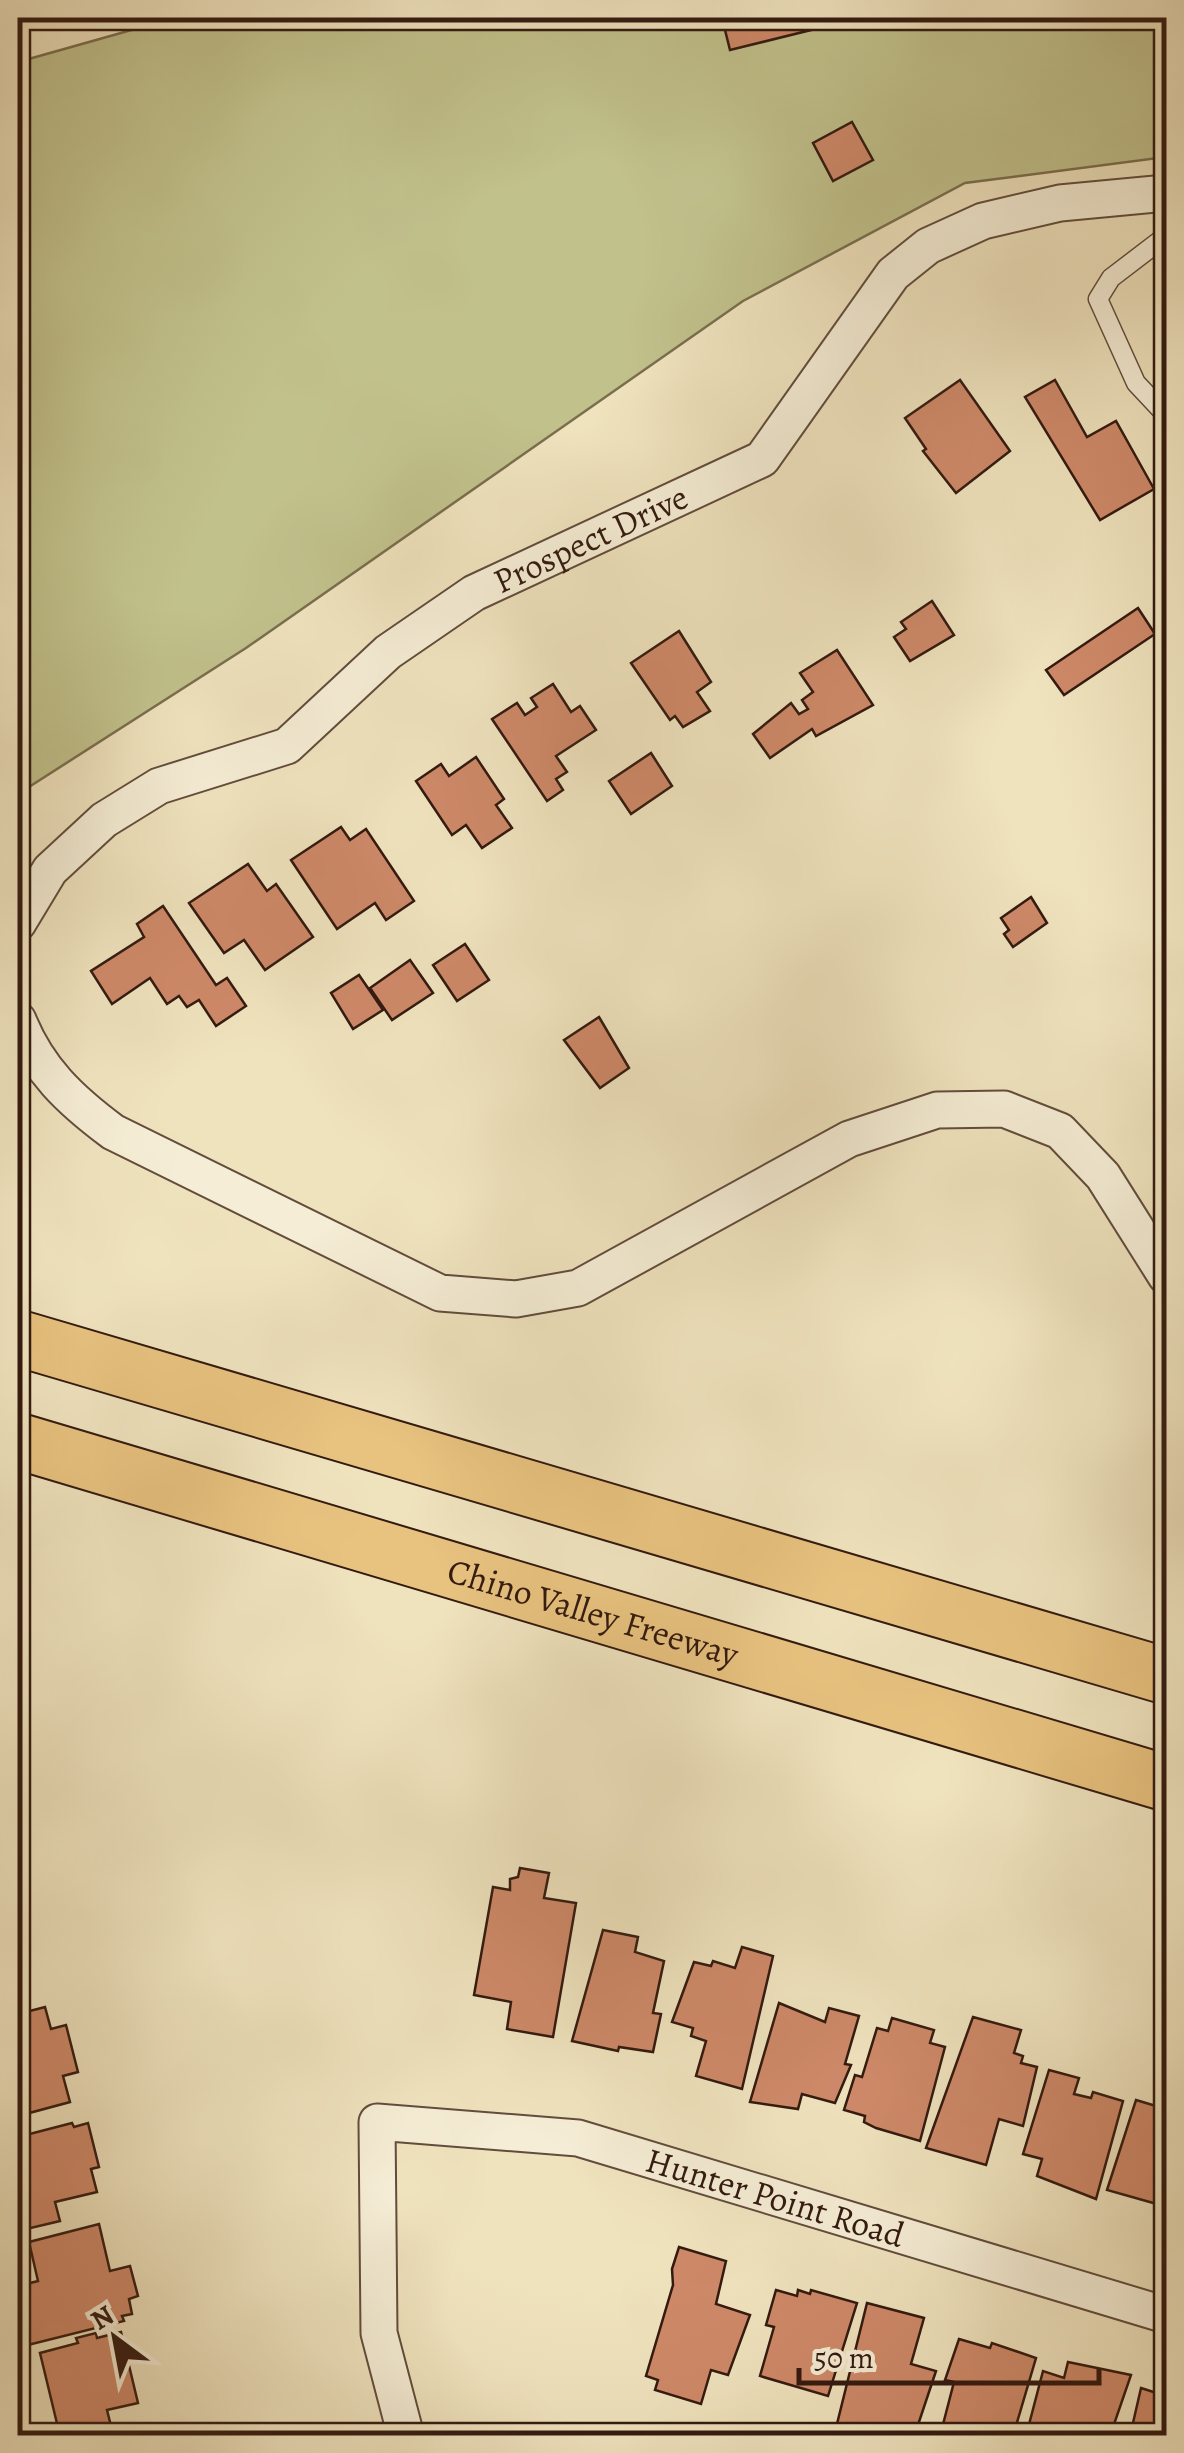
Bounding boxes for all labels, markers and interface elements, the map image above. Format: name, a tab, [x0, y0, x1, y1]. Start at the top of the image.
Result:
street label: Prospect Drive	[485, 473, 696, 605]
street label: Chino Valley Freeway	[442, 1546, 745, 1678]
street label: Hunter Point Road	[640, 2136, 910, 2259]
north arrow	[65, 2288, 165, 2388]
text: N	[84, 2296, 121, 2339]
scale bar	[799, 2323, 1099, 2385]
text: 50 m	[814, 2338, 874, 2378]

